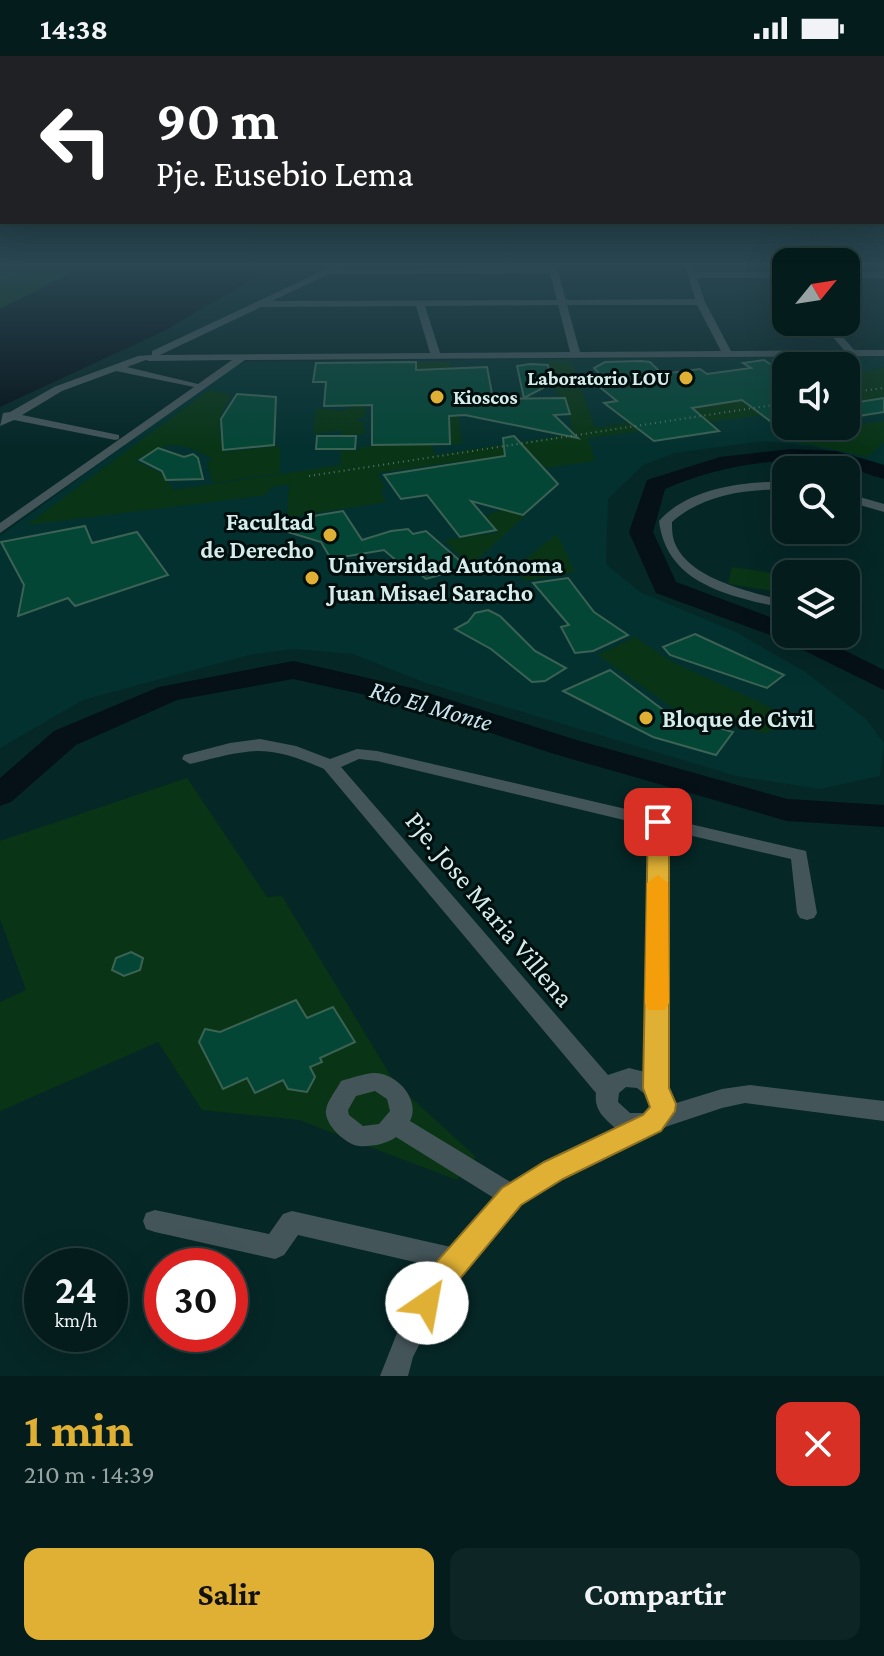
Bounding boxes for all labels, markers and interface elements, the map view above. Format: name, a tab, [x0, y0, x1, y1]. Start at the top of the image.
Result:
text: 14:38	[40, 12, 108, 45]
icon: left	[24, 88, 128, 192]
text: 90 m	[156, 89, 279, 151]
text: Pje. Eusebio Lema	[156, 154, 414, 194]
north arrow	[772, 248, 860, 336]
map controls	[772, 248, 860, 648]
button: sound	[772, 352, 860, 440]
place label: Laboratorio LOU	[527, 367, 670, 389]
marker: Laboratorio LOU	[677, 369, 695, 387]
place label: Kioscos	[453, 386, 518, 408]
marker: Kioscos	[428, 388, 446, 406]
button: search	[772, 456, 860, 544]
place label: Facultad de Derecho	[200, 508, 314, 563]
marker: Facultad de Derecho	[321, 526, 339, 544]
place label: Universidad Autónoma Juan Misael Saracho	[325, 551, 563, 606]
button: layers	[772, 560, 860, 648]
marker: Universidad Autónoma Juan Misael Saracho	[303, 569, 321, 587]
water label: Río El Monte	[366, 675, 496, 737]
place label: Bloque de Civil	[662, 705, 814, 732]
marker: Bloque de Civil	[637, 709, 655, 727]
pin	[624, 788, 692, 856]
icon: arrive	[636, 800, 680, 844]
street label: Pje. Jose Maria Villena	[399, 805, 581, 1013]
speed limit sign: 30	[144, 1248, 248, 1352]
position arrow	[385, 1261, 469, 1345]
text: 24	[55, 1267, 97, 1312]
text: km/h	[54, 1309, 98, 1331]
button: close	[776, 1402, 860, 1486]
text: 1 min	[24, 1403, 133, 1456]
text: 210 m · 14:39	[24, 1460, 155, 1489]
button: Salir	[24, 1548, 434, 1640]
button: Compartir	[450, 1548, 860, 1640]

